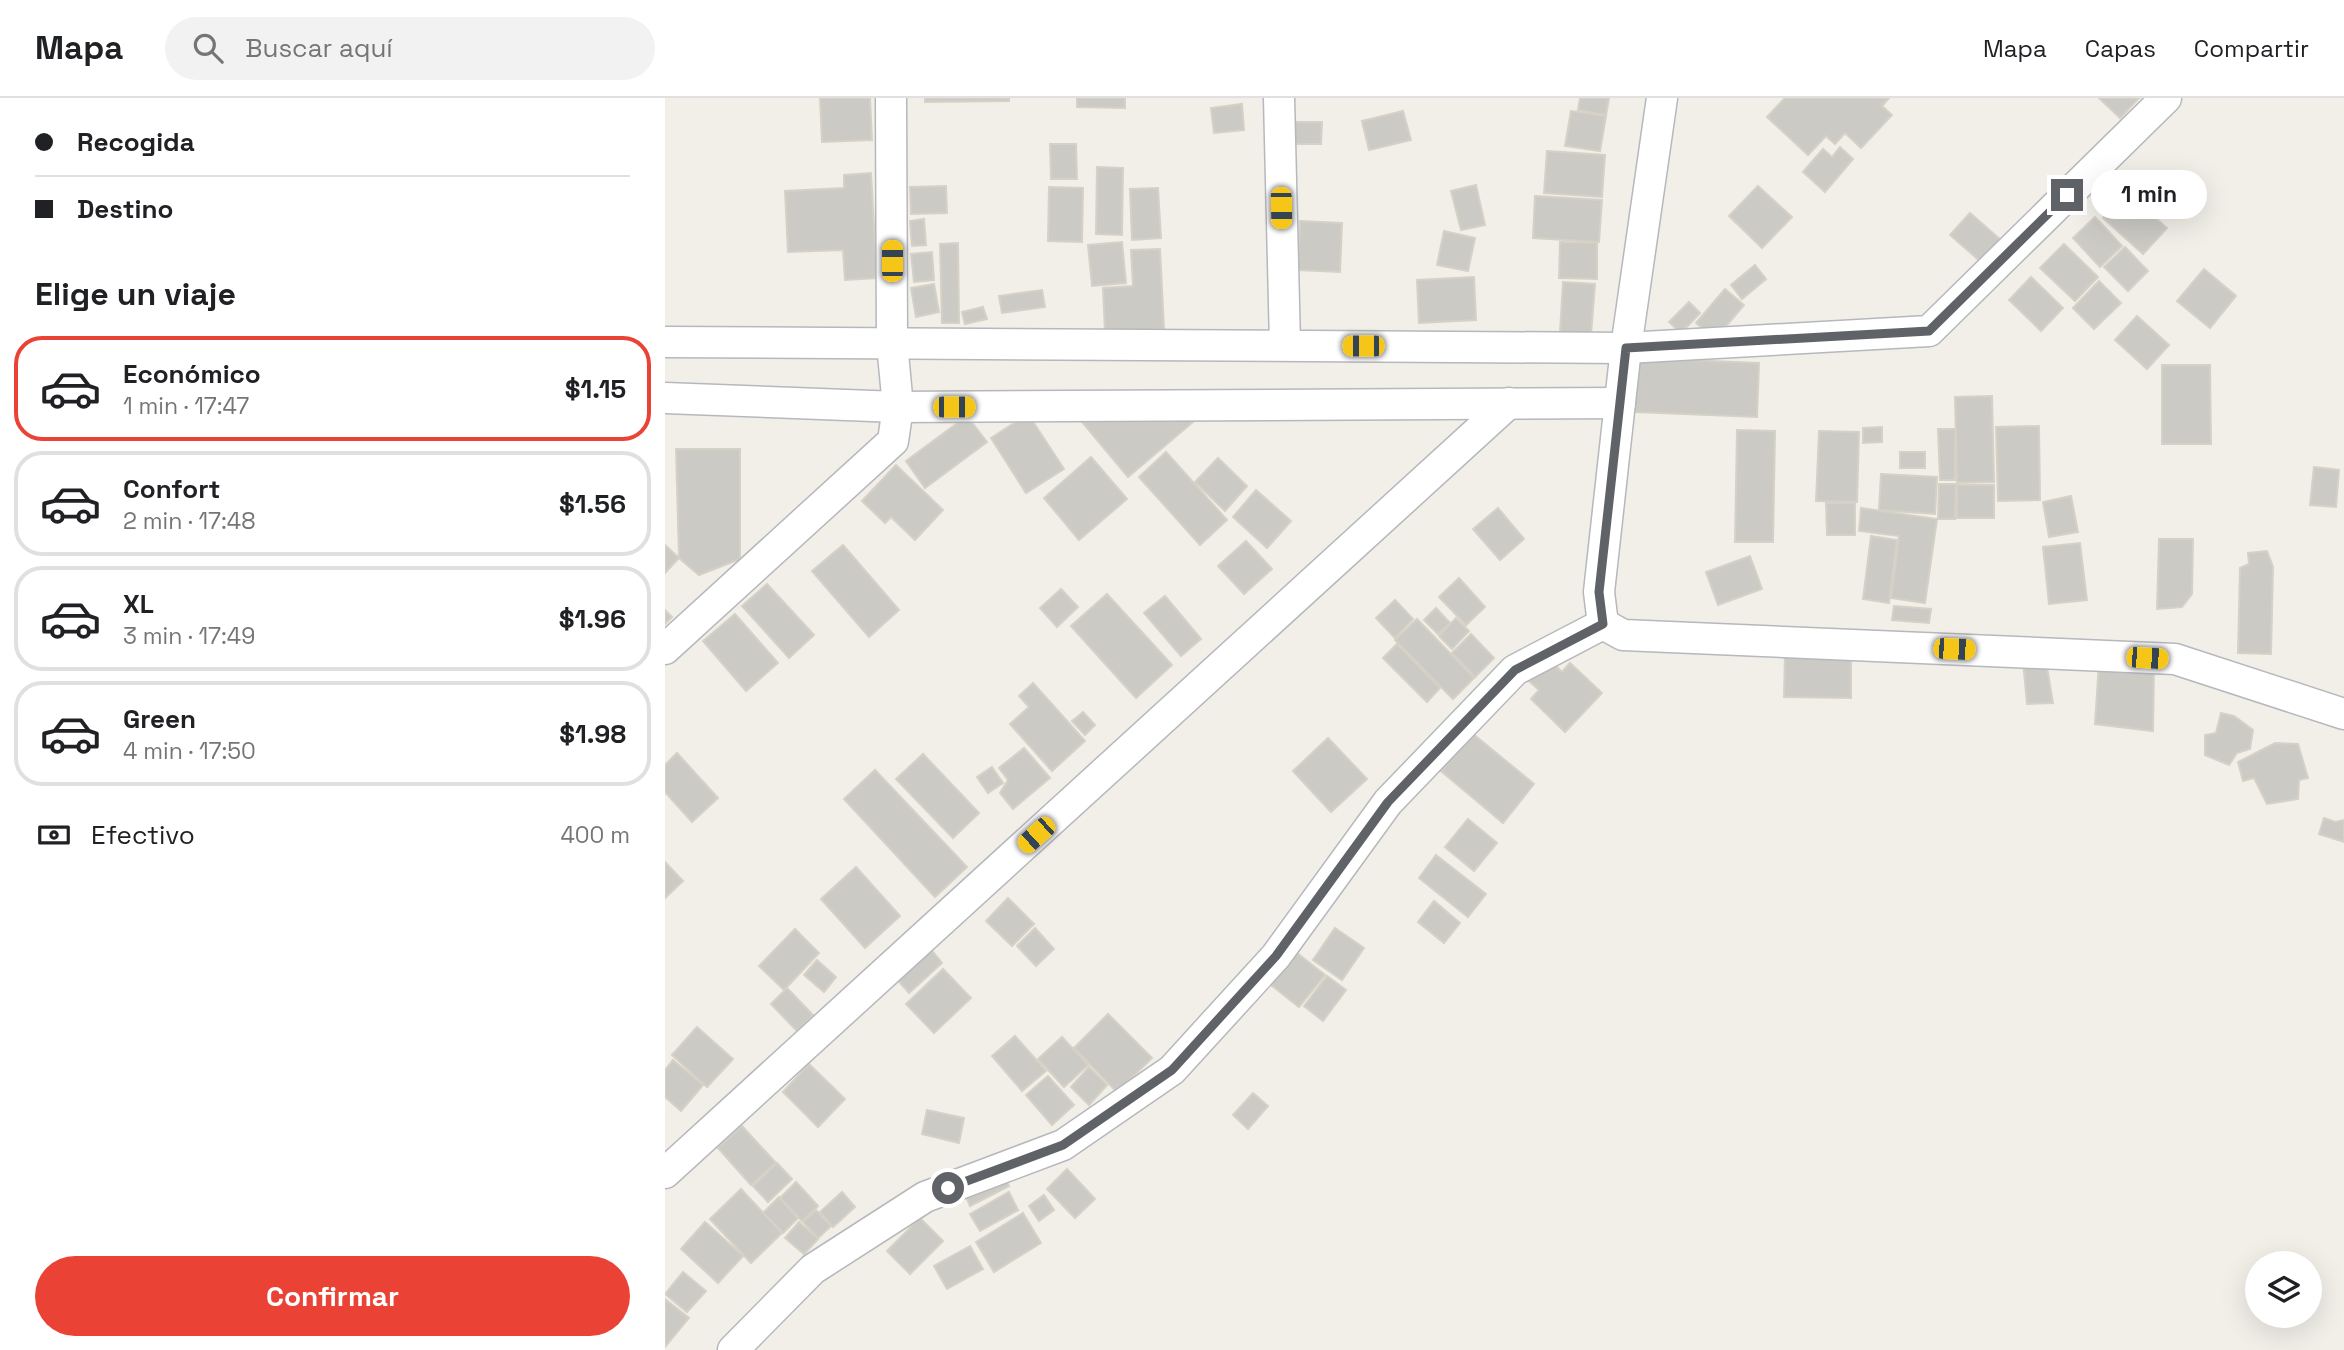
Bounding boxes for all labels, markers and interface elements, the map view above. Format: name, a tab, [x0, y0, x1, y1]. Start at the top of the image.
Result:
search box	[165, 17, 655, 80]
text: Mapa	[35, 27, 123, 69]
icon: search	[189, 29, 227, 67]
text: Buscar aquí	[245, 31, 393, 65]
text: Mapa	[1983, 33, 2047, 64]
text: Capas	[2085, 33, 2156, 64]
text: Compartir	[2194, 33, 2309, 64]
text: Recogida	[77, 125, 195, 159]
callout: 1 min	[2091, 170, 2207, 220]
route end	[2051, 179, 2083, 211]
text: 1 min	[2121, 179, 2177, 209]
car	[1271, 187, 1292, 229]
text: Destino	[77, 192, 173, 226]
car	[882, 240, 903, 282]
text: Elige un viaje	[35, 274, 236, 314]
car	[1343, 336, 1385, 357]
icon: car	[39, 357, 102, 420]
text: Económico	[123, 357, 261, 391]
text: $1.15	[565, 372, 626, 406]
text: 1 min · 17:47	[123, 391, 249, 421]
car	[934, 397, 976, 418]
icon: car	[39, 472, 102, 535]
text: Confort	[123, 472, 220, 506]
text: $1.56	[559, 487, 626, 521]
text: 2 min · 17:48	[123, 506, 256, 536]
icon: car	[39, 587, 102, 650]
text: XL	[123, 587, 154, 621]
text: $1.96	[559, 602, 626, 636]
text: 3 min · 17:49	[123, 621, 255, 651]
car	[1933, 638, 1976, 660]
car	[2126, 646, 2169, 670]
icon: car	[39, 702, 102, 765]
text: Green	[123, 702, 196, 736]
text: $1.98	[559, 717, 626, 751]
text: 4 min · 17:50	[123, 736, 256, 766]
car	[1014, 813, 1059, 857]
icon: cash	[35, 816, 73, 854]
text: Efectivo	[91, 818, 195, 852]
text: 400 m	[560, 820, 630, 850]
route start	[932, 1172, 964, 1204]
map controls	[2245, 1251, 2322, 1328]
button: layers	[2245, 1251, 2322, 1328]
button: Confirmar	[35, 1256, 630, 1336]

